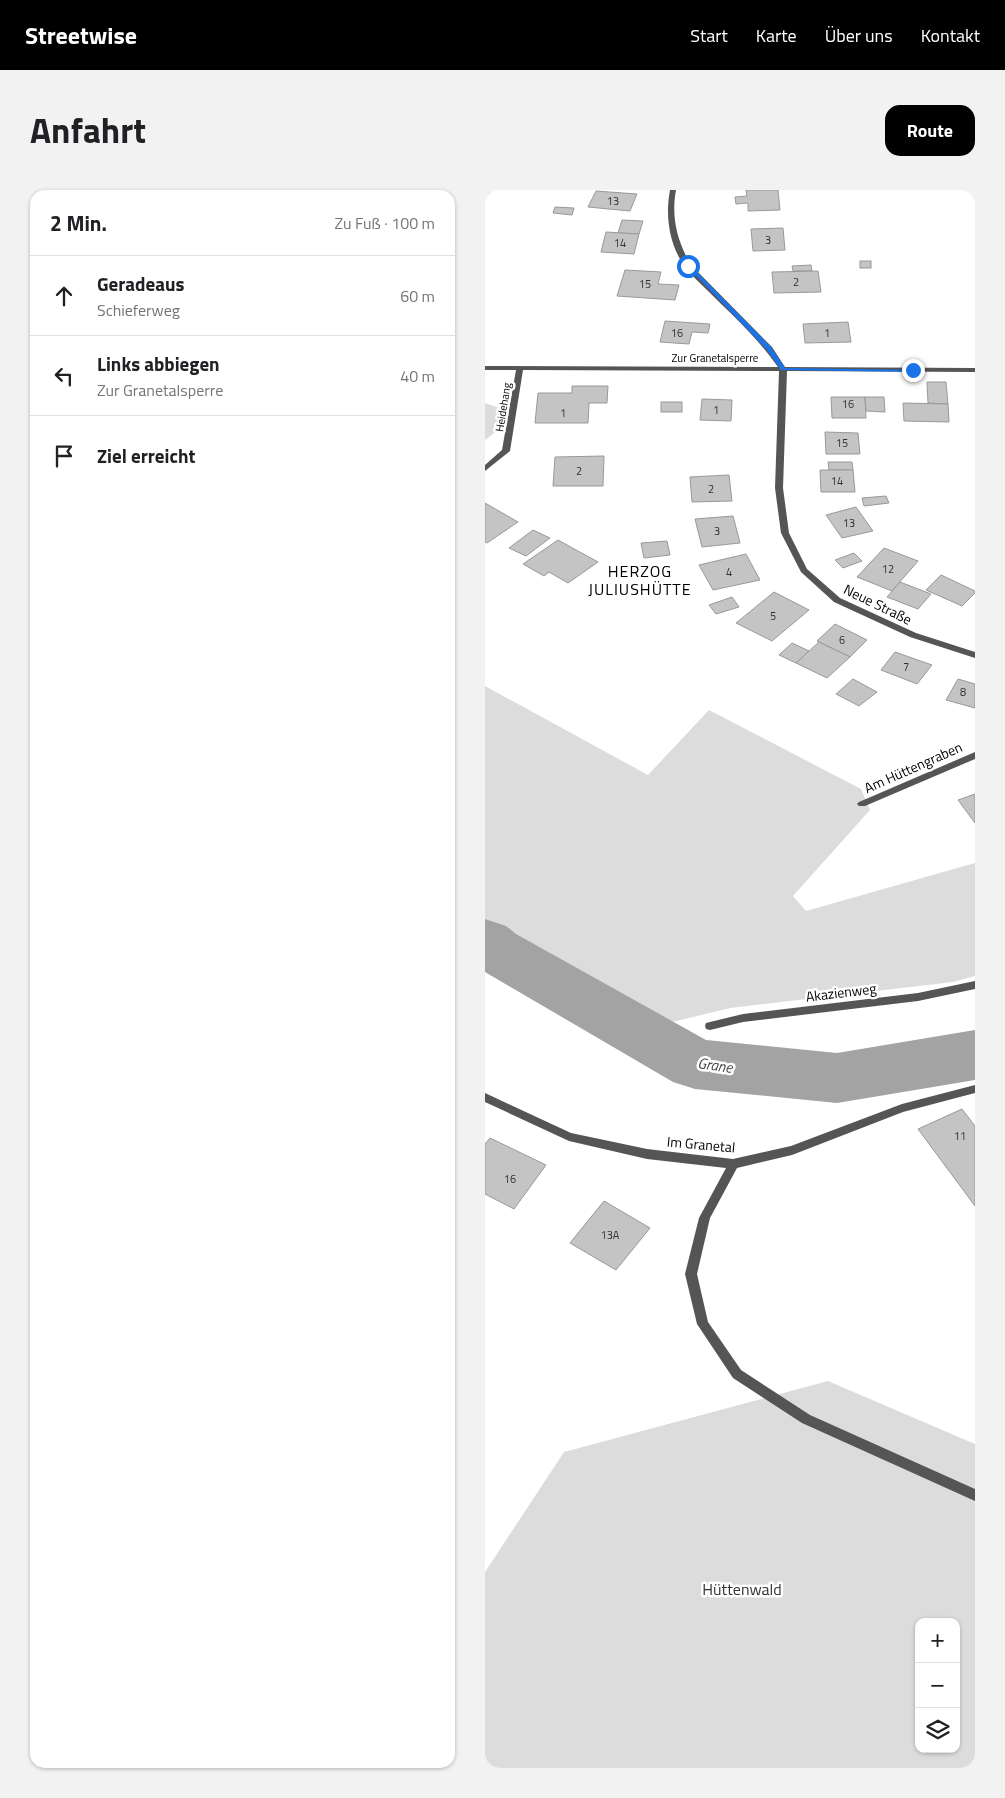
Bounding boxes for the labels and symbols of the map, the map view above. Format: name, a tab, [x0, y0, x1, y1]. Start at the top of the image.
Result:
house number: 13	[607, 193, 619, 209]
house number: 3	[765, 232, 771, 248]
house number: 14	[614, 235, 626, 251]
route start	[677, 255, 700, 278]
house number: 2	[793, 274, 799, 290]
house number: 15	[639, 276, 651, 292]
house number: 16	[671, 325, 683, 341]
house number: 1	[824, 325, 830, 341]
street label: Zur Granetalsperre	[672, 350, 759, 366]
route end	[902, 359, 925, 382]
street label: Heidehang	[491, 381, 515, 433]
house number: 16	[842, 396, 854, 412]
house number: 1	[713, 402, 719, 418]
house number: 1	[560, 405, 566, 421]
house number: 15	[836, 435, 848, 451]
house number: 2	[576, 463, 582, 479]
house number: 14	[831, 473, 843, 489]
house number: 2	[708, 481, 714, 497]
house number: 13	[843, 515, 855, 531]
house number: 3	[714, 523, 720, 539]
district label: HERZOG JULIUSHÜTTE	[588, 559, 692, 601]
house number: 12	[882, 561, 894, 577]
house number: 4	[726, 564, 732, 580]
street label: Neue Straße	[840, 578, 916, 630]
house number: 5	[770, 608, 776, 624]
house number: 6	[839, 632, 845, 648]
house number: 7	[903, 659, 909, 675]
house number: 8	[960, 684, 966, 700]
street label: Am Hüttengraben	[861, 736, 965, 798]
street label: Akazienweg	[805, 977, 877, 1007]
water label: Grane	[696, 1051, 735, 1079]
house number: 11	[954, 1128, 966, 1144]
street label: Im Granetal	[666, 1131, 736, 1157]
house number: 16	[504, 1171, 516, 1187]
house number: 13A	[601, 1227, 620, 1243]
park label: Hüttenwald	[702, 1577, 782, 1601]

